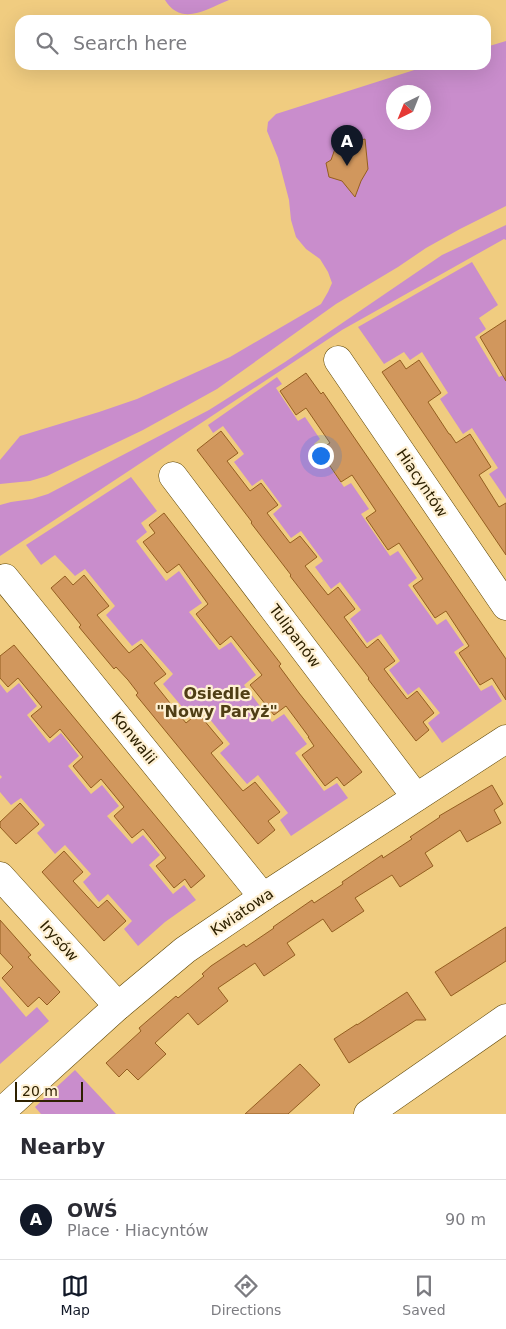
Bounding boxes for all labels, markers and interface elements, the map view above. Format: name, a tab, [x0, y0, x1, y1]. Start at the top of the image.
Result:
search box	[15, 15, 491, 70]
icon: search	[33, 29, 61, 57]
text: Search here	[73, 32, 187, 54]
north arrow	[386, 85, 431, 130]
pin: A	[331, 125, 363, 166]
your location	[308, 443, 334, 469]
street label: Hiacyntów	[393, 445, 451, 521]
street label: Tulipanów	[265, 600, 325, 671]
district label: Osiedle "Nowy Paryż"	[156, 684, 278, 721]
street label: Konwalii	[108, 708, 160, 768]
street label: Kwiatowa	[207, 884, 277, 940]
street label: Irysów	[36, 917, 82, 965]
scale bar	[15, 1079, 82, 1102]
text: 20 m	[22, 1083, 58, 1099]
text: Nearby	[20, 1135, 105, 1159]
text: OWŚ	[67, 1199, 118, 1221]
text: A	[30, 1210, 42, 1229]
text: 90 m	[445, 1210, 486, 1229]
text: Place · Hiacyntów	[67, 1221, 209, 1240]
tab: Map	[60, 1272, 90, 1318]
tab: Directions	[211, 1272, 281, 1318]
tab: Saved	[402, 1272, 446, 1318]

